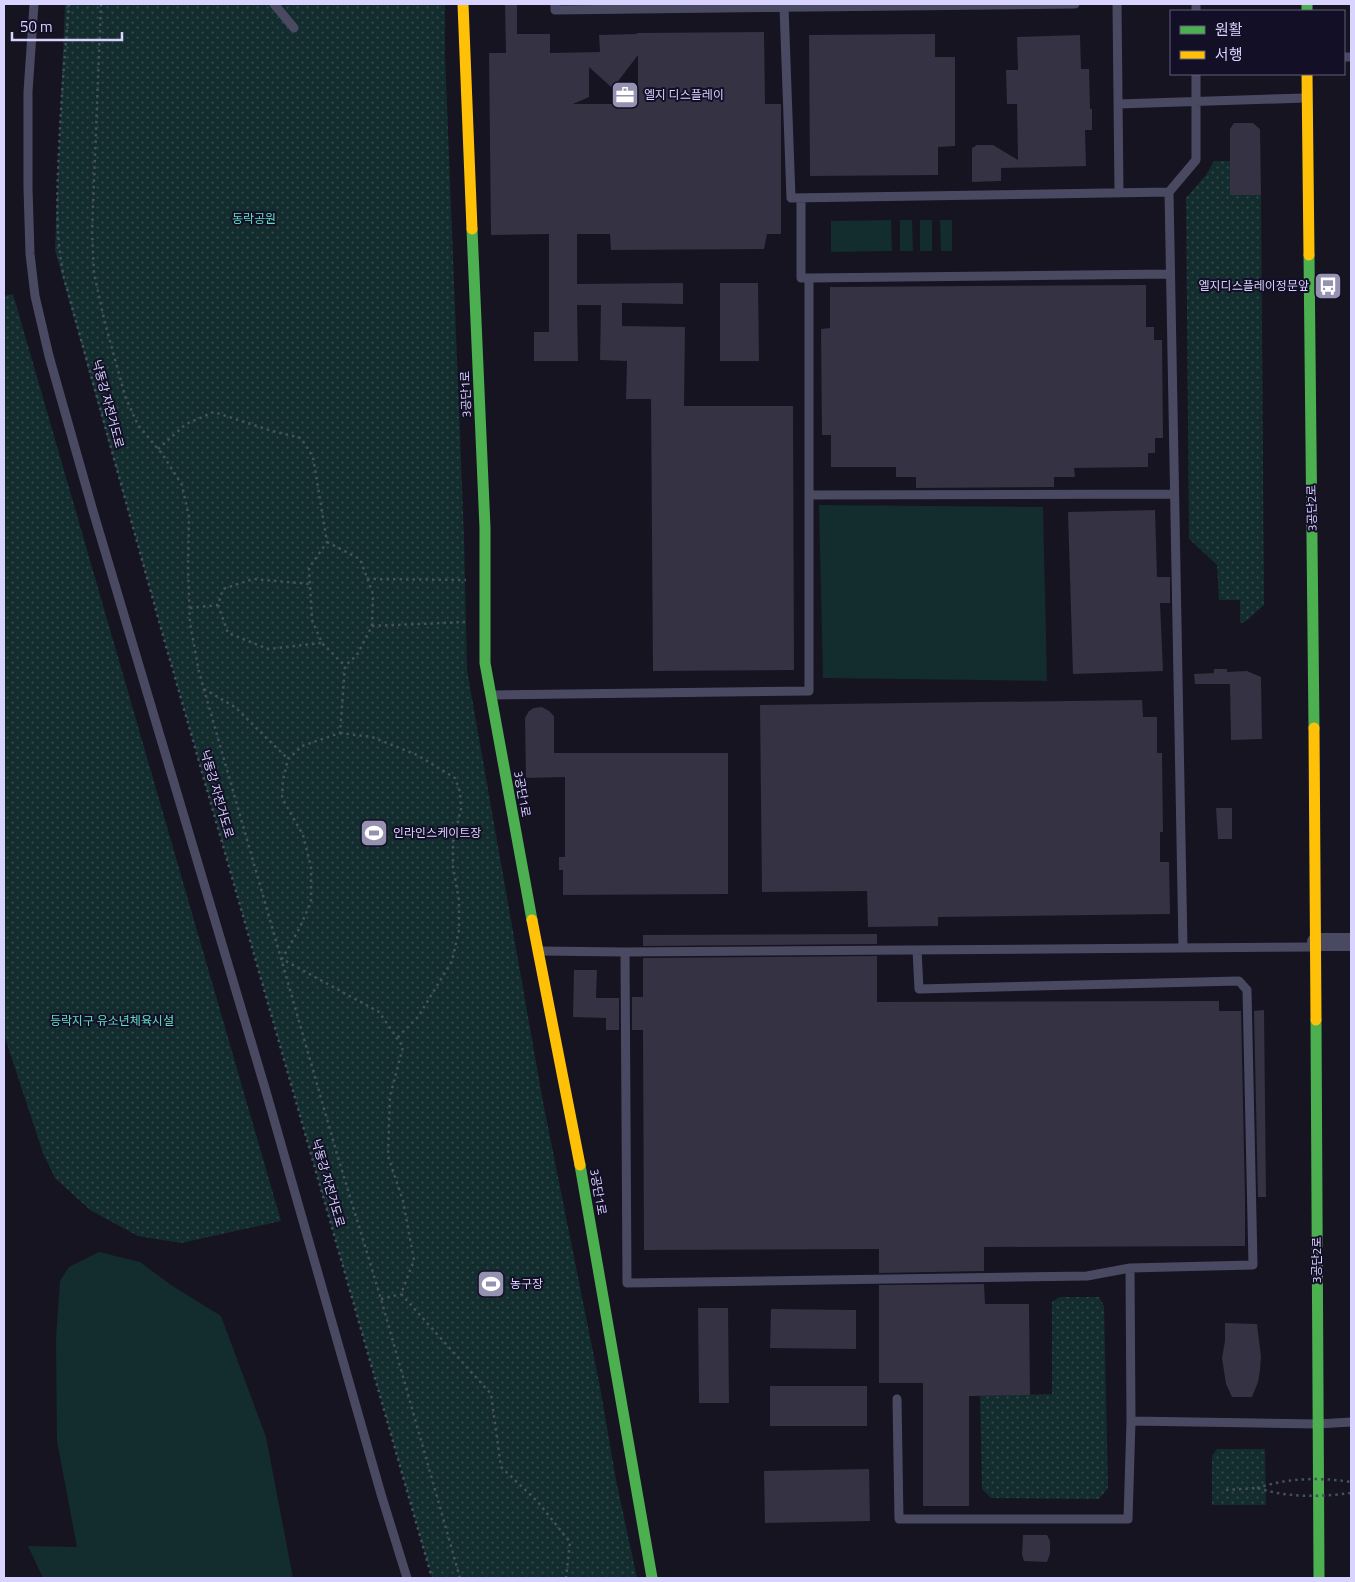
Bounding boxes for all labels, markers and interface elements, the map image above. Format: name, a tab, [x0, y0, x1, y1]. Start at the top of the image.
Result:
scale bar	[12, 10, 122, 42]
legend	[1170, 10, 1345, 75]
text: 50 m	[20, 15, 53, 38]
text: 원활	[1215, 18, 1243, 41]
text: 서행	[1215, 43, 1243, 66]
office icon: 엘지 디스플레이	[610, 80, 640, 110]
place label: 엘지 디스플레이	[644, 85, 724, 104]
park label: 동락공원	[232, 209, 276, 228]
bus stop icon: 엘지디스플레이정문앞	[1313, 271, 1343, 301]
place label: 엘지디스플레이정문앞	[1199, 276, 1309, 295]
street label: 낙동강 자전거도로	[88, 357, 129, 450]
street label: 3공단1로	[455, 370, 476, 418]
street label: 3공단2로	[1302, 485, 1321, 531]
street label: 낙동강 자전거도로	[196, 748, 239, 840]
street label: 3공단1로	[509, 769, 536, 818]
sports icon: 인라인스케이트장	[359, 818, 389, 848]
place label: 인라인스케이트장	[393, 823, 481, 842]
park label: 등락지구 유소년체육시설	[50, 1011, 174, 1030]
street label: 낙동강 자전거도로	[307, 1137, 350, 1229]
street label: 3공단1로	[585, 1167, 612, 1216]
street label: 3공단2로	[1307, 1237, 1326, 1283]
sports icon: 농구장	[476, 1269, 506, 1299]
place label: 농구장	[510, 1274, 543, 1293]

